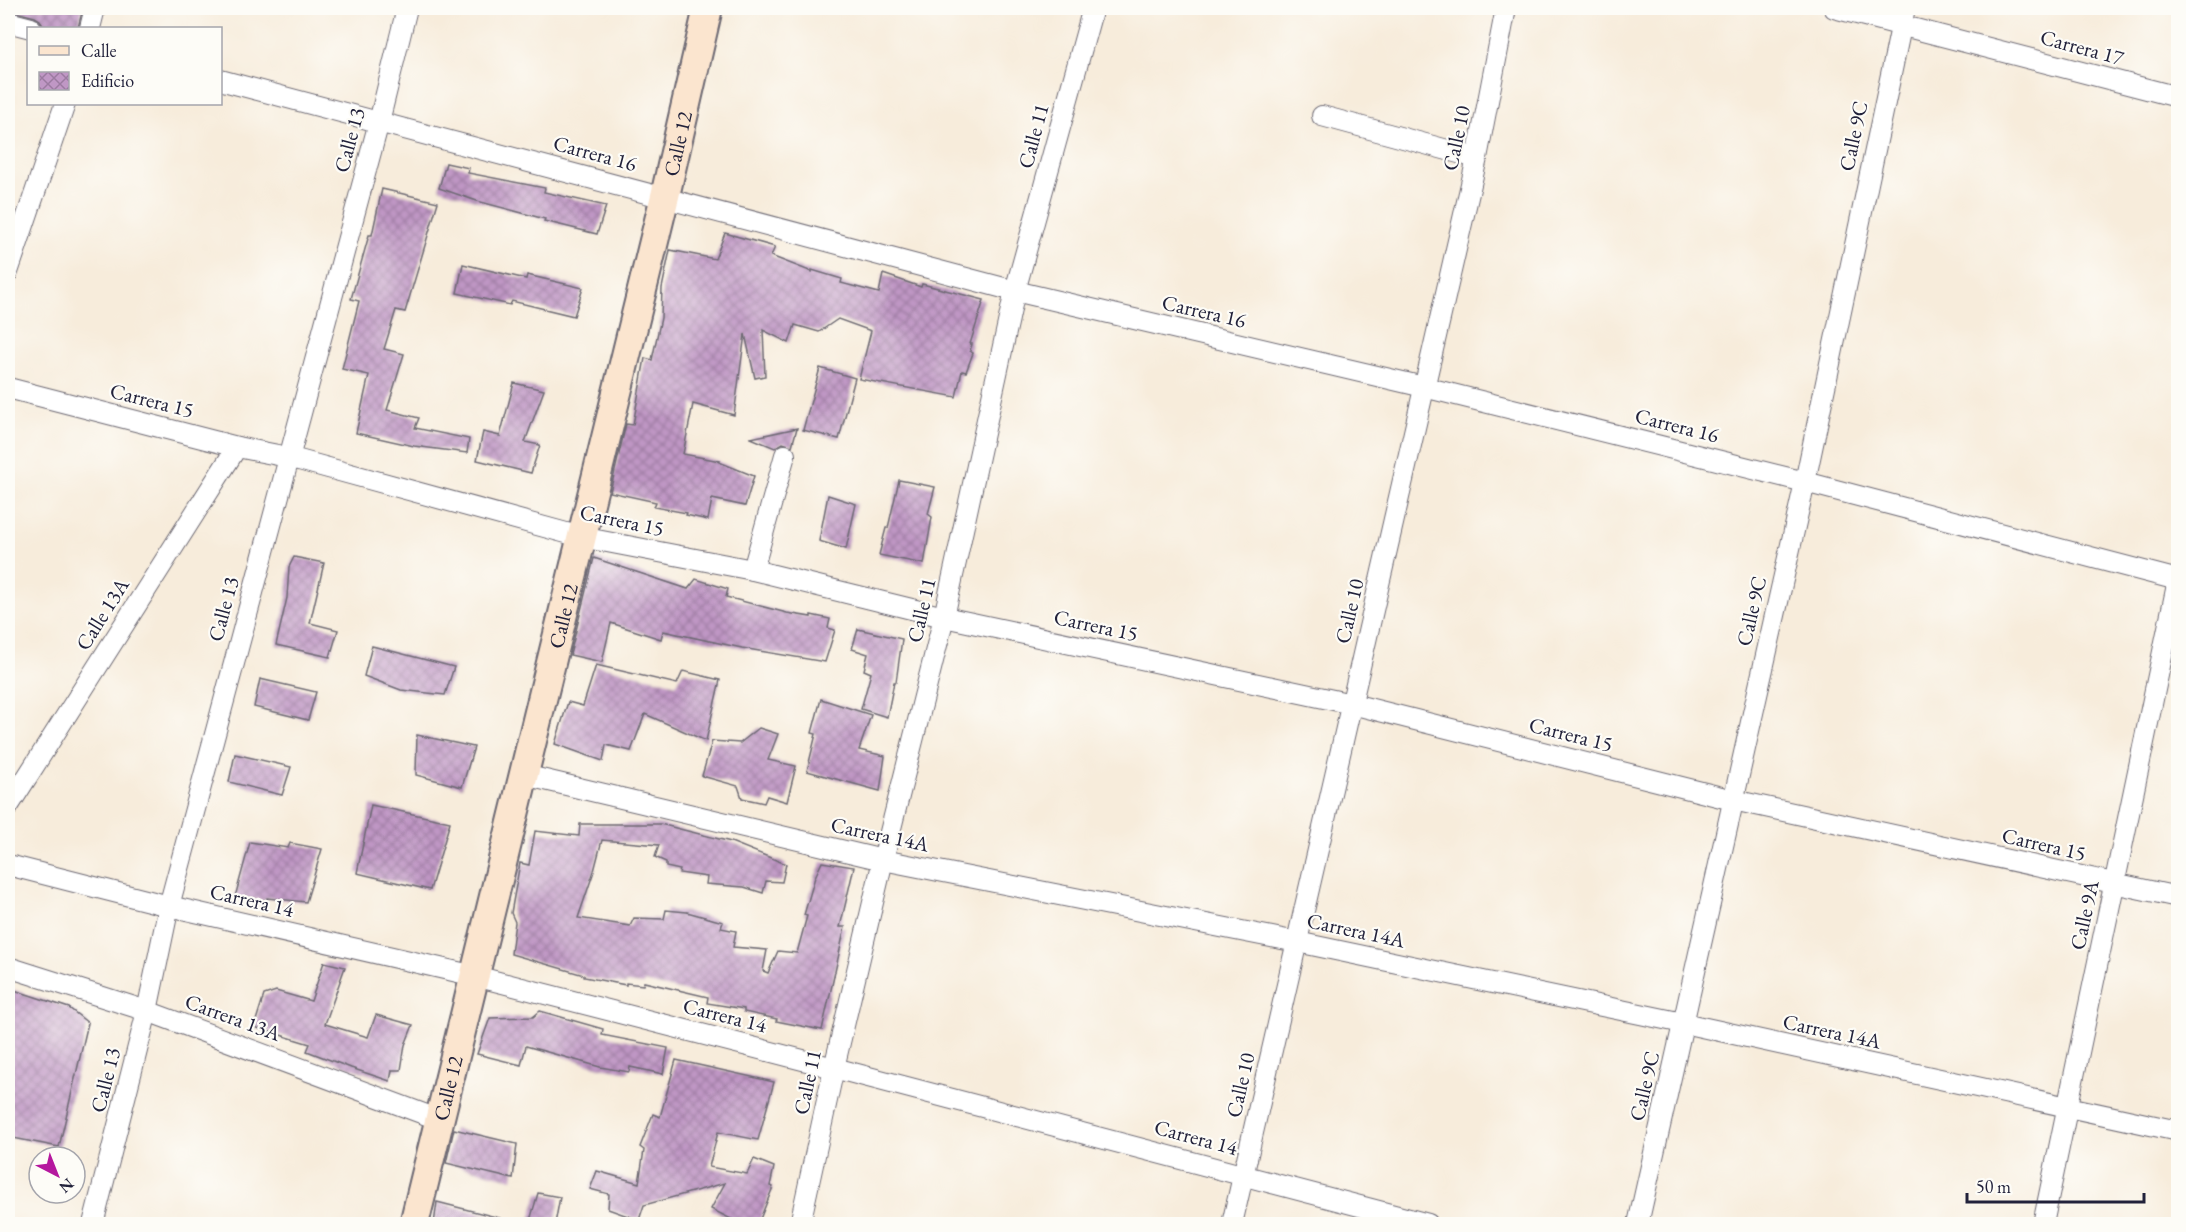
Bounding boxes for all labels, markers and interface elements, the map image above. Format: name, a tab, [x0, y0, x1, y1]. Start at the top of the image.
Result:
street label: Carrera 17	[2037, 23, 2128, 71]
legend	[27, 27, 222, 105]
text: Calle	[81, 39, 117, 62]
text: Edificio	[81, 69, 134, 92]
street label: Calle 9C	[1832, 99, 1874, 173]
street label: Calle 11	[1011, 101, 1055, 171]
street label: Calle 10	[1436, 103, 1476, 173]
street label: Calle 13	[327, 105, 371, 175]
street label: Calle 12	[656, 108, 698, 179]
street label: Carrera 16	[550, 129, 640, 177]
street label: Carrera 16	[1159, 288, 1249, 334]
street label: Carrera 15	[107, 377, 197, 423]
street label: Carrera 16	[1632, 402, 1722, 448]
street label: Carrera 15	[577, 498, 667, 542]
street label: Calle 13A	[69, 572, 135, 655]
street label: Calle 9C	[1730, 573, 1772, 649]
street label: Calle 13	[201, 574, 245, 644]
street label: Calle 11	[900, 575, 942, 645]
street label: Calle 10	[1328, 576, 1370, 646]
street label: Calle 12	[542, 581, 583, 651]
street label: Carrera 15	[1051, 603, 1141, 647]
street label: Carrera 15	[1526, 711, 1616, 757]
street label: Carrera 14A	[828, 810, 932, 858]
street label: Carrera 15	[1999, 821, 2089, 867]
street label: Carrera 14	[207, 877, 297, 923]
street label: Calle 9A	[2063, 877, 2105, 952]
street label: Carrera 14A	[1304, 906, 1408, 954]
street label: Carrera 13A	[181, 987, 285, 1047]
street label: Carrera 14	[680, 992, 771, 1039]
street label: Carrera 14A	[1780, 1007, 1884, 1055]
street label: Calle 13	[84, 1045, 126, 1115]
street label: Calle 11	[787, 1047, 827, 1117]
street label: Calle 9C	[1623, 1048, 1665, 1124]
street label: Calle 10	[1219, 1050, 1261, 1120]
street label: Calle 12	[426, 1053, 468, 1123]
street label: Carrera 14	[1151, 1113, 1242, 1161]
north arrow	[27, 1145, 87, 1205]
scale bar	[1967, 1166, 2144, 1204]
text: N	[55, 1174, 79, 1198]
text: 50 m	[1976, 1175, 2011, 1198]

